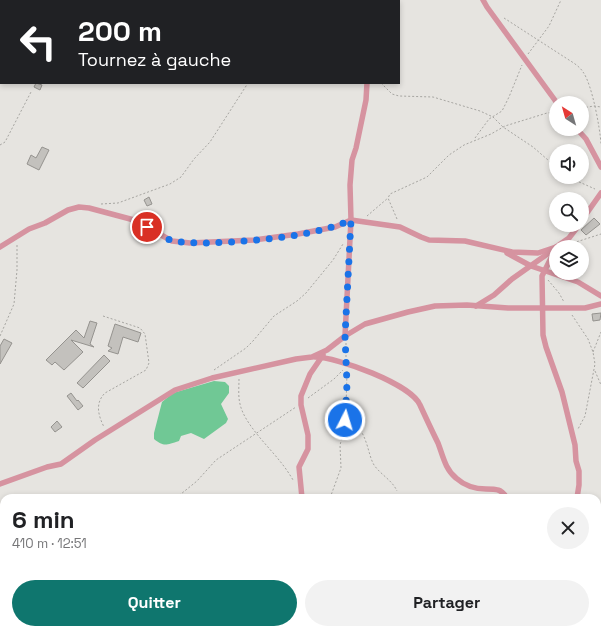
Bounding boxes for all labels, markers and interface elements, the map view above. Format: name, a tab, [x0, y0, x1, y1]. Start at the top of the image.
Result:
text: 200 m	[78, 13, 162, 49]
icon: left	[12, 16, 64, 68]
text: Tournez à gauche	[78, 48, 231, 71]
north arrow	[549, 96, 589, 136]
map controls	[549, 96, 589, 280]
button: sound	[549, 144, 589, 184]
button: search	[549, 192, 589, 232]
pin	[130, 210, 164, 244]
icon: arrive	[136, 216, 158, 238]
button: layers	[549, 240, 589, 280]
position arrow	[324, 399, 366, 441]
text: 6 min	[12, 504, 75, 535]
button: close	[547, 507, 589, 549]
text: 410 m · 12:51	[12, 535, 87, 552]
button: Quitter	[12, 580, 297, 626]
button: Partager	[305, 580, 589, 626]

